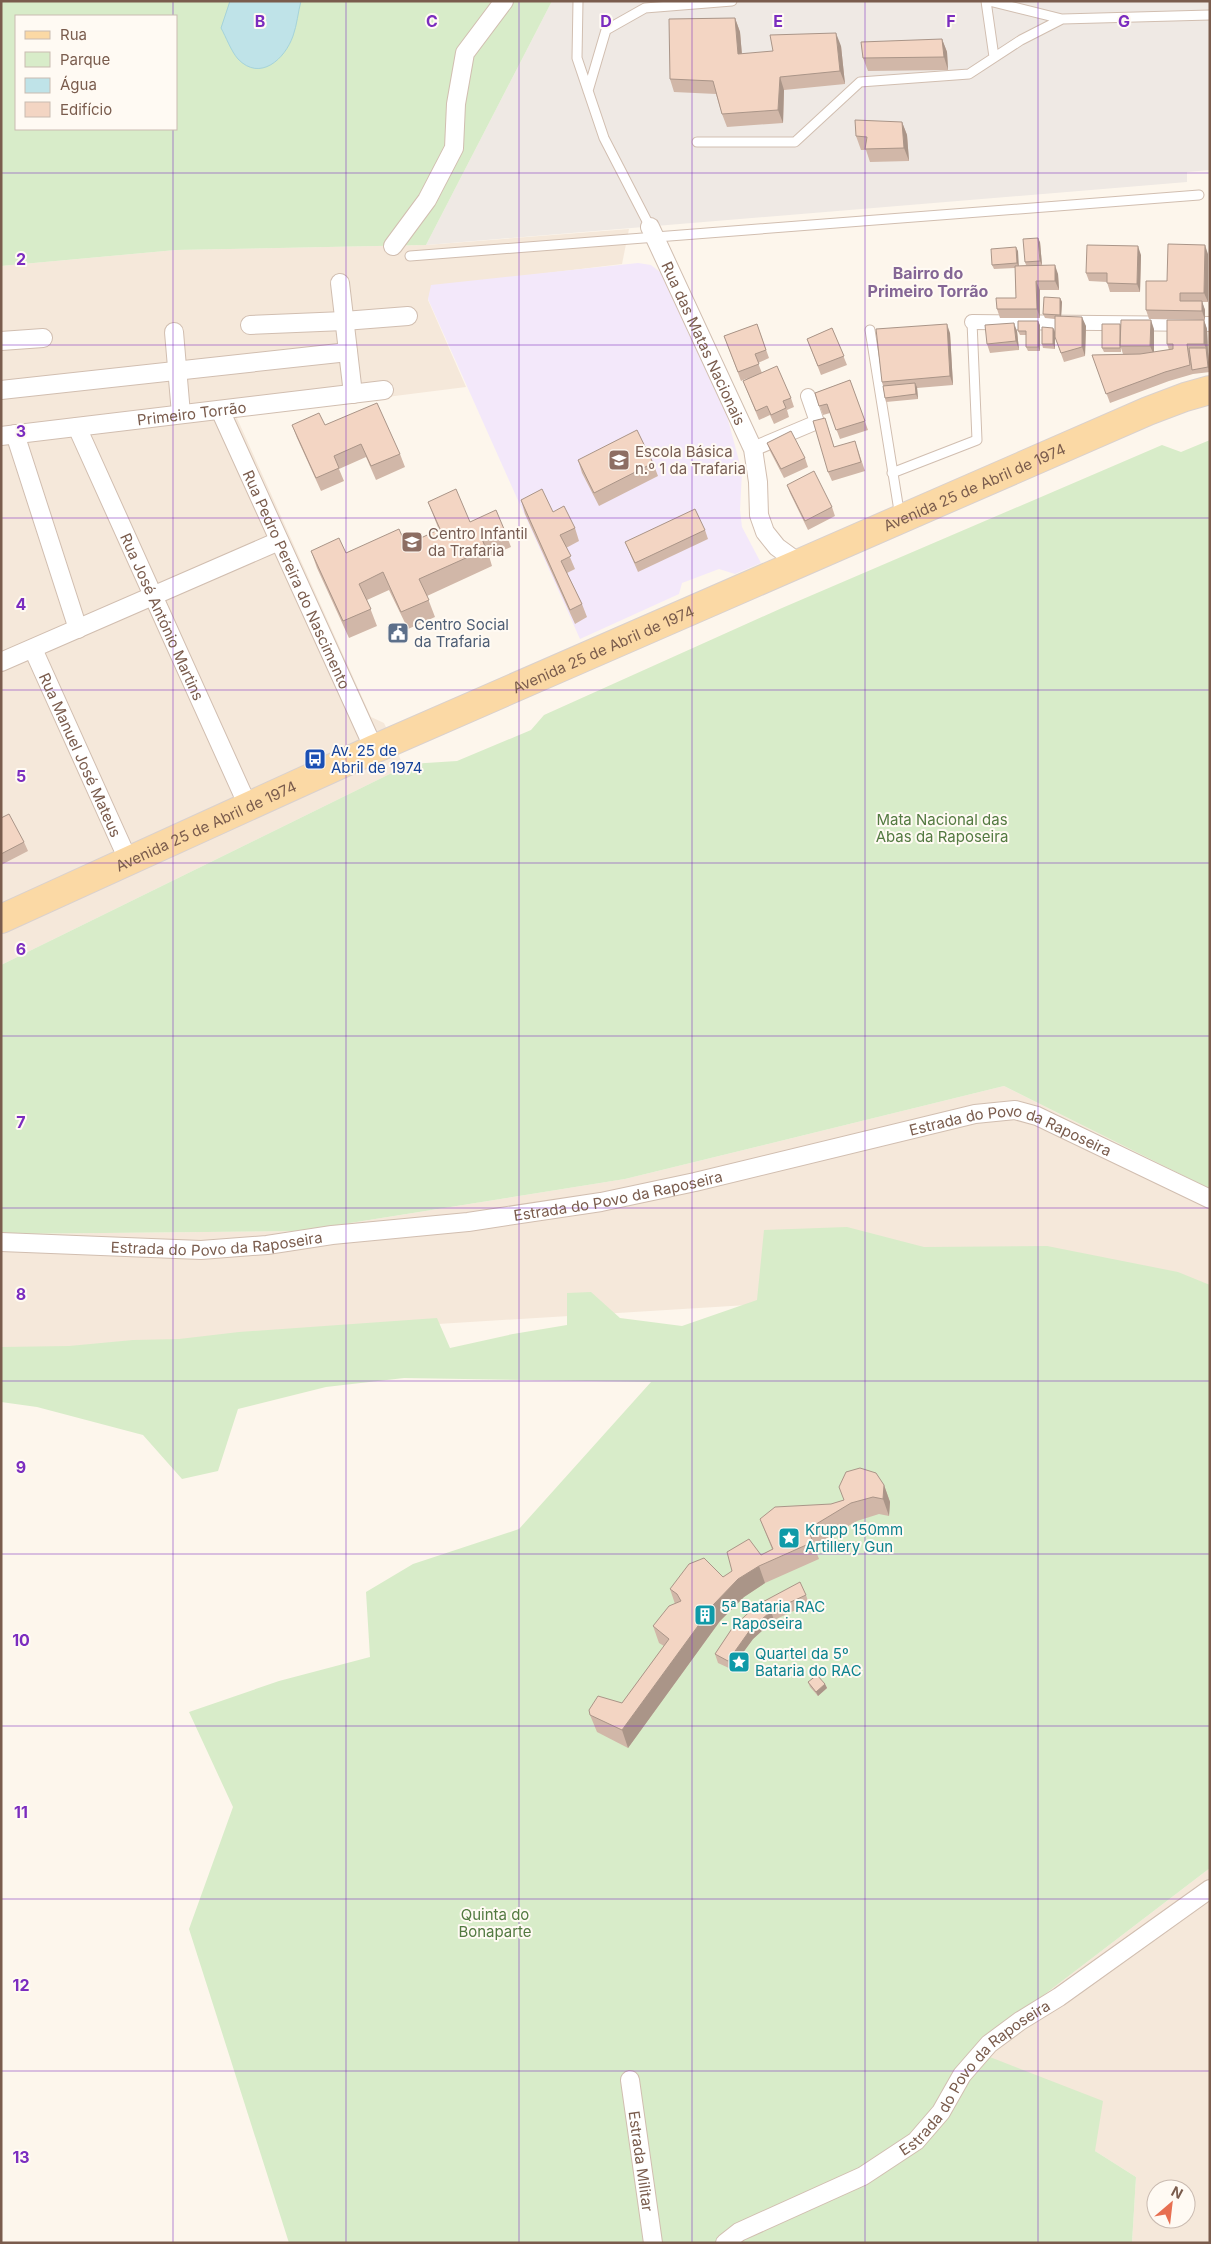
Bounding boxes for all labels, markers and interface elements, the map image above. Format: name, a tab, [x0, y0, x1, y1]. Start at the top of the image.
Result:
text: B	[255, 11, 265, 31]
text: C	[426, 11, 438, 31]
text: D	[600, 11, 612, 31]
text: E	[773, 11, 783, 31]
text: F	[946, 11, 956, 31]
text: G	[1118, 11, 1130, 31]
legend	[15, 15, 178, 130]
text: Rua	[60, 25, 87, 44]
text: Parque	[60, 50, 110, 69]
text: Água	[60, 75, 97, 94]
text: Edifício	[60, 100, 112, 119]
text: 2	[16, 249, 26, 269]
street label: Rua das Matas Nacionais	[658, 258, 750, 428]
district label: Bairro do Primeiro Torrão	[868, 263, 989, 301]
street label: Primeiro Torrão	[136, 397, 247, 429]
text: 3	[16, 421, 26, 441]
street label: Avenida 25 de Abril de 1974	[880, 439, 1068, 535]
place label: Escola Básica n.º 1 da Trafaria	[635, 442, 746, 478]
school or university icon: Escola Básica n.º 1 da Trafaria	[607, 448, 631, 472]
street label: Rua Pedro Pereira do Nascimento	[239, 467, 355, 692]
place label: Centro Infantil da Trafaria	[428, 524, 528, 560]
street label: Rua José António Martins	[117, 530, 209, 703]
school or university icon: Centro Infantil da Trafaria	[400, 530, 424, 554]
text: 4	[16, 594, 27, 614]
street label: Avenida 25 de Abril de 1974	[509, 601, 697, 697]
place label: Centro Social da Trafaria	[414, 615, 509, 651]
public building icon: Centro Social da Trafaria	[386, 621, 410, 645]
street label: Rua Manuel José Mateus	[35, 670, 126, 840]
place label: Av. 25 de Abril de 1974	[331, 741, 422, 777]
bus stop icon: Av. 25 de Abril de 1974	[303, 747, 327, 771]
text: 5	[16, 766, 26, 786]
street label: Avenida 25 de Abril de 1974	[112, 776, 299, 875]
park label: Mata Nacional das Abas da Raposeira	[876, 810, 1008, 846]
text: 6	[16, 939, 26, 959]
street label: Estrada do Povo da Raposeira	[907, 1101, 1115, 1160]
text: 7	[16, 1112, 26, 1132]
street label: Estrada do Povo da Raposeira	[512, 1166, 724, 1225]
street label: Estrada do Povo da Raposeira	[110, 1227, 324, 1260]
text: 8	[16, 1284, 26, 1304]
text: 9	[16, 1457, 26, 1477]
place label: Krupp 150mm Artillery Gun	[805, 1520, 903, 1556]
place icon: Krupp 150mm Artillery Gun	[777, 1526, 801, 1550]
place label: 5ª Bataria RAC - Raposeira	[721, 1597, 825, 1633]
building icon: 5ª Bataria RAC - Raposeira	[693, 1603, 717, 1627]
text: 10	[12, 1630, 30, 1650]
place label: Quartel da 5º Bataria do RAC	[755, 1644, 862, 1680]
place icon: Quartel da 5º Bataria do RAC	[727, 1650, 751, 1674]
text: 11	[14, 1802, 28, 1822]
park label: Quinta do Bonaparte	[458, 1905, 532, 1941]
text: 12	[13, 1975, 29, 1995]
street label: Estrada do Povo da Raposeira	[895, 1996, 1053, 2159]
street label: Estrada Militar	[625, 2110, 658, 2213]
text: 13	[12, 2147, 30, 2167]
north arrow	[1146, 2179, 1196, 2229]
text: N	[1169, 2182, 1186, 2202]

